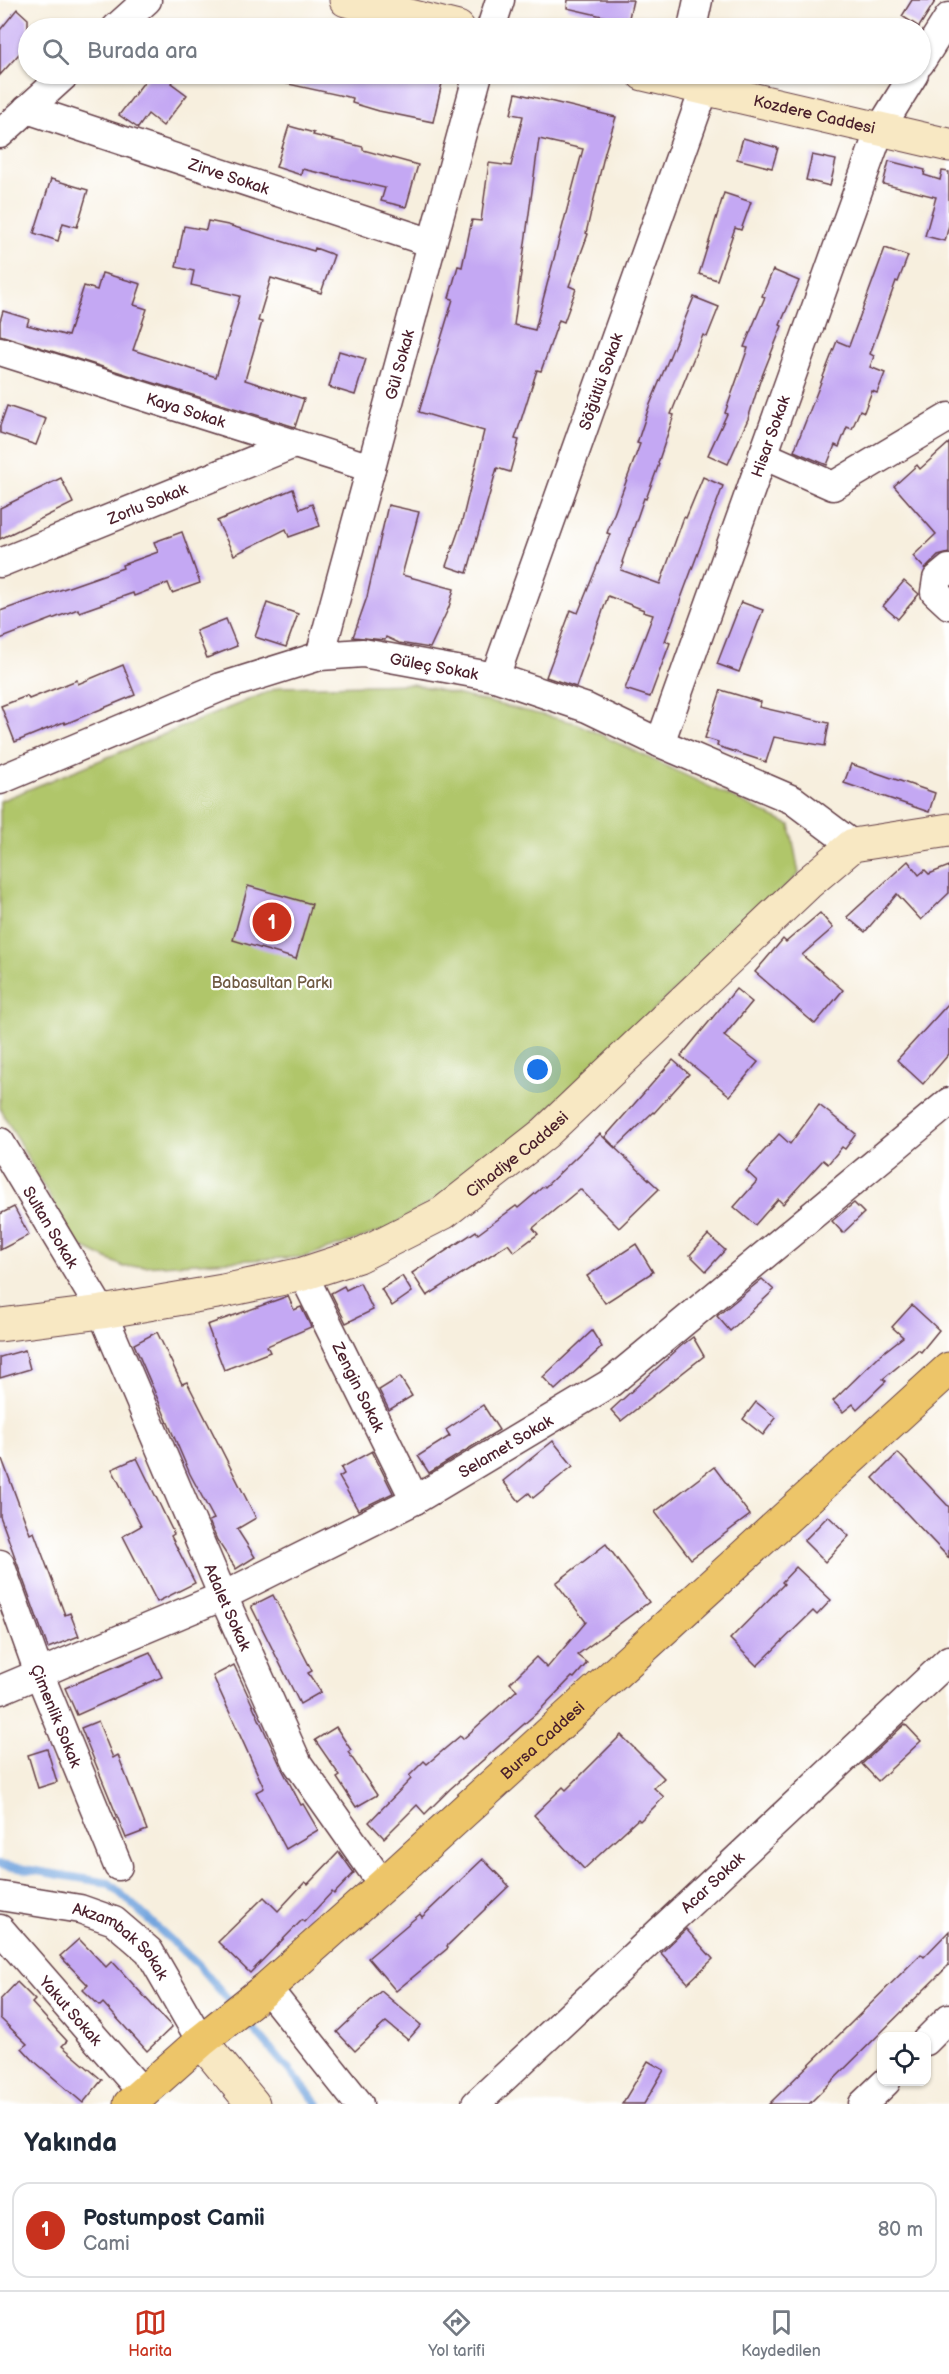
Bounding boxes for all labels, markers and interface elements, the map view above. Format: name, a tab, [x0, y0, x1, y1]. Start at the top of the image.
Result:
search box	[18, 18, 931, 84]
icon: search	[39, 35, 72, 68]
text: Burada ara	[87, 38, 198, 65]
street label: Kozdere Caddesi	[751, 92, 877, 139]
street label: Zirve Sokak	[185, 155, 272, 200]
street label: Gül Sokak	[382, 328, 419, 402]
street label: Söğütlü Sokak	[576, 330, 628, 433]
street label: Kaya Sokak	[143, 390, 228, 433]
street label: Hisar Sokak	[748, 393, 795, 480]
street label: Zorlu Sokak	[104, 480, 191, 530]
street label: Güleç Sokak	[388, 650, 480, 685]
pin: 1	[252, 900, 292, 944]
park label: Babasultan Parkı	[211, 974, 333, 993]
your location	[523, 1055, 552, 1084]
street label: Cihadiye Caddesi	[463, 1108, 573, 1202]
street label: Sultan Sokak	[18, 1183, 82, 1272]
street label: Zengin Sokak	[327, 1339, 388, 1436]
street label: Selamet Sokak	[456, 1412, 557, 1483]
street label: Adalet Sokak	[199, 1561, 254, 1654]
street label: Çimenlik Sokak	[26, 1662, 85, 1771]
street label: Bursa Caddesi	[497, 1698, 589, 1784]
street label: Acar Sokak	[678, 1849, 749, 1918]
street label: Akzambak Sokak	[71, 1900, 172, 1984]
street label: Yakut Sokak	[34, 1972, 105, 2050]
map controls	[877, 2032, 931, 2086]
button: locate	[877, 2032, 931, 2086]
text: Yakında	[24, 2128, 117, 2159]
text: Postumpost Camii	[83, 2205, 265, 2232]
text: 1	[41, 2218, 50, 2242]
text: 80 m	[878, 2218, 923, 2242]
text: Cami	[83, 2232, 130, 2256]
tab: Harita	[128, 2306, 172, 2361]
tab: Yol tarifi	[428, 2306, 485, 2361]
tab: Kaydedilen	[741, 2306, 821, 2361]

